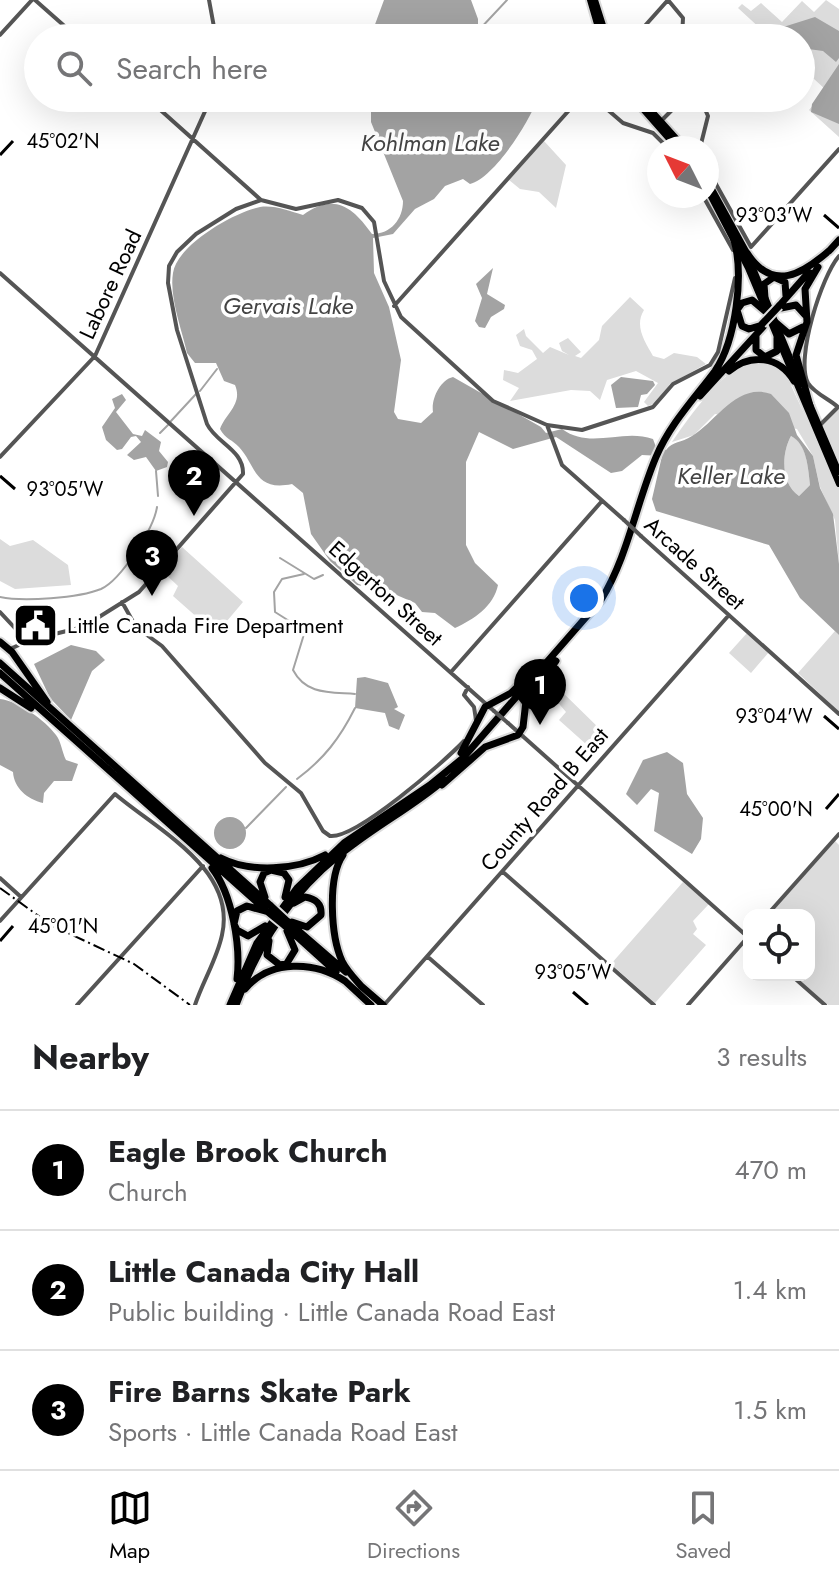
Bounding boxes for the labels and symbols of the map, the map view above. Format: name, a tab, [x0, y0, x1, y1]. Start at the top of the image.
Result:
water label: Kohlman Lake	[360, 125, 500, 160]
text: 45°02'N	[26, 127, 100, 156]
north arrow	[647, 136, 719, 208]
text: 93°03'W	[736, 201, 812, 230]
street label: Labore Road	[71, 224, 149, 344]
water label: Gervais Lake	[223, 288, 353, 323]
pin: 2	[168, 450, 220, 516]
water label: Keller Lake	[677, 458, 785, 493]
text: 93°05'W	[27, 475, 104, 504]
street label: Arcade Street	[638, 509, 753, 617]
pin: 3	[126, 530, 178, 596]
street label: Edgerton Street	[322, 533, 451, 654]
your location	[564, 578, 604, 618]
public building icon: Little Canada Fire Department	[12, 601, 60, 649]
place label: Little Canada Fire Department	[67, 609, 344, 641]
pin: 1	[514, 659, 566, 725]
text: 93°04'W	[735, 702, 813, 731]
street label: County Road B East	[472, 719, 616, 878]
text: 45°00'N	[739, 795, 813, 824]
text: 45°01'N	[28, 912, 98, 941]
text: 93°05'W	[535, 958, 612, 987]

